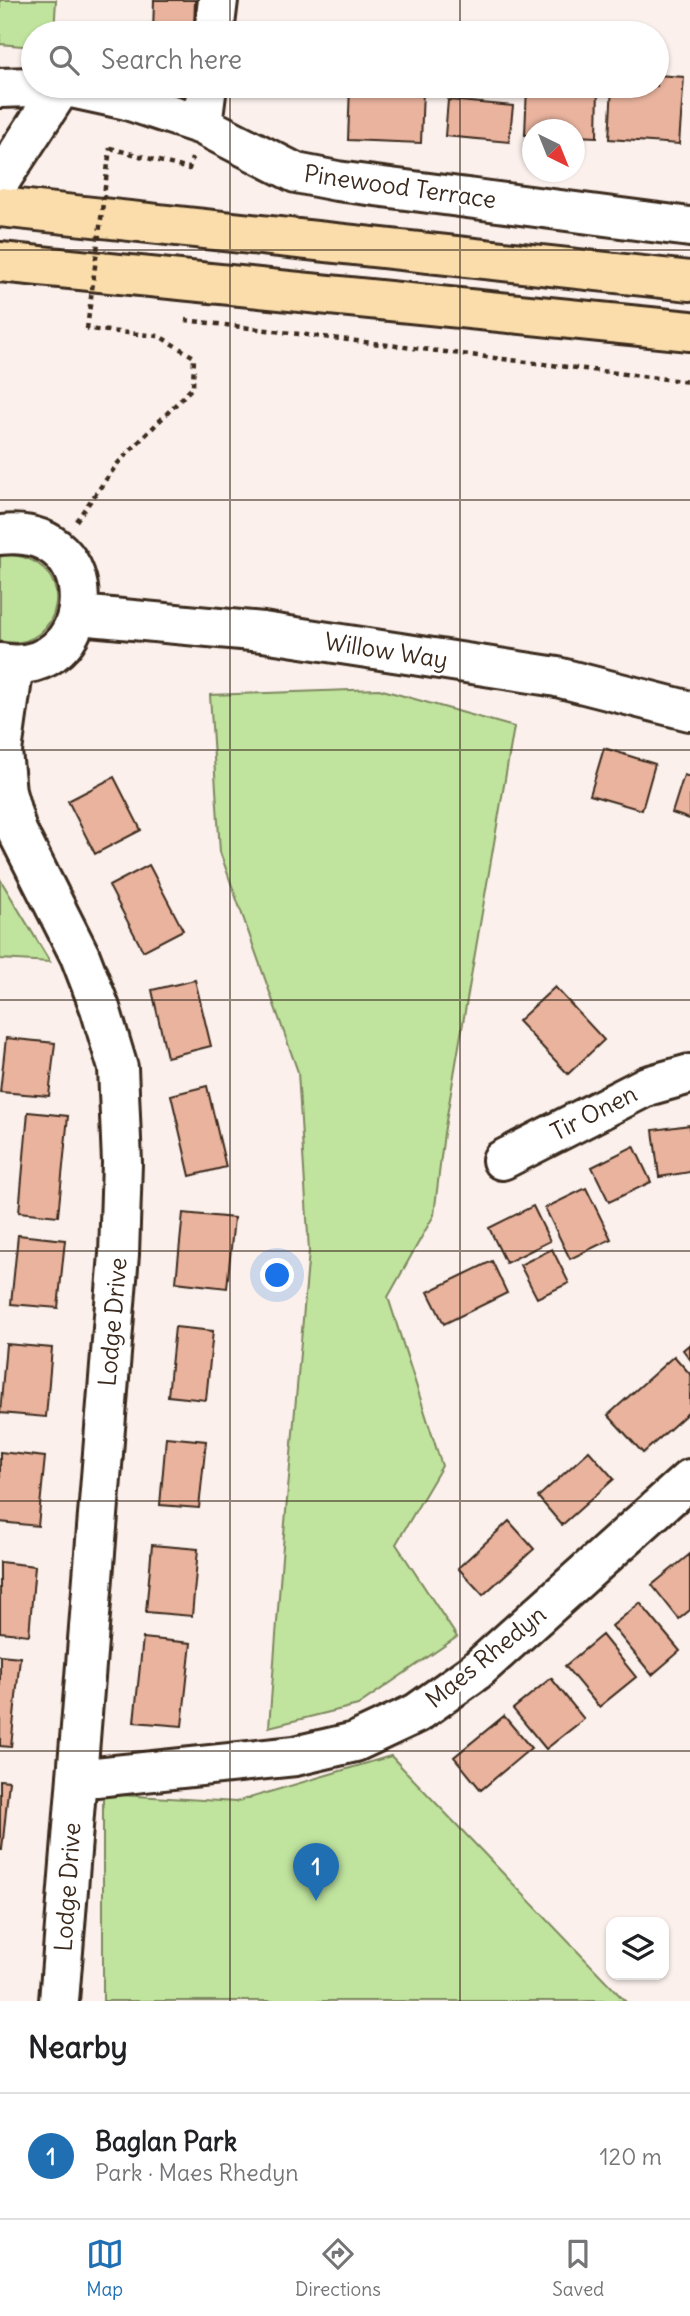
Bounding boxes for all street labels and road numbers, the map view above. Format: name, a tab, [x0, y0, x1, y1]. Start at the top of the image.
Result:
street label: Pinewood Terrace	[302, 158, 498, 214]
street label: Willow Way	[322, 625, 450, 675]
street label: Tir Onen	[545, 1078, 642, 1147]
street label: Lodge Drive	[91, 1256, 133, 1388]
street label: Maes Rhedyn	[419, 1599, 552, 1714]
street label: Lodge Drive	[48, 1821, 86, 1952]

